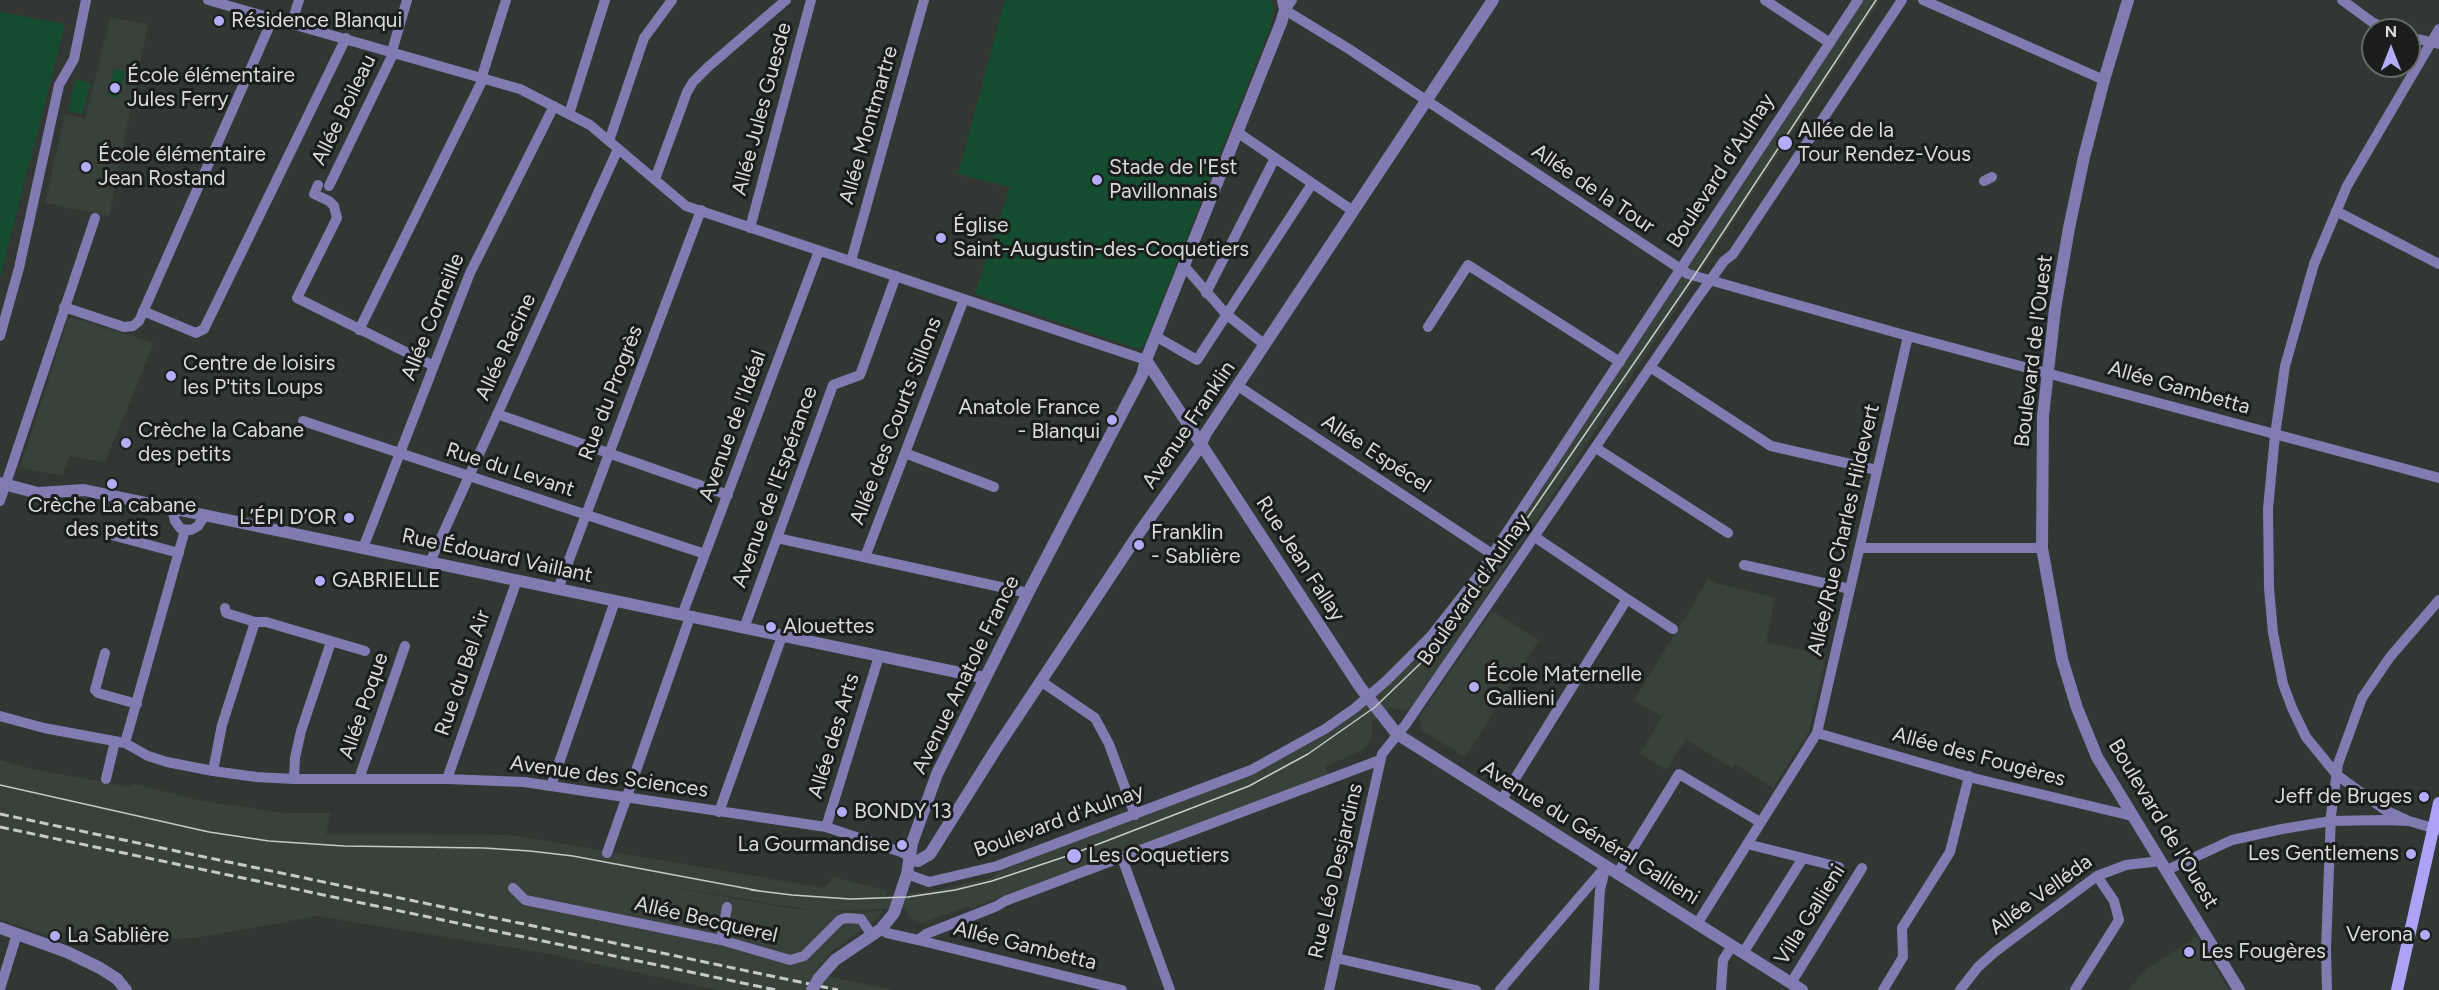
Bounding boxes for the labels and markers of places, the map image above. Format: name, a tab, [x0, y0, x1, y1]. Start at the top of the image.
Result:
place label: Résidence Blanqui	[231, 8, 402, 34]
marker: Résidence Blanqui	[212, 14, 226, 28]
place label: École élémentaire Jules Ferry	[127, 63, 295, 113]
marker: École élémentaire Jules Ferry	[108, 81, 122, 95]
place label: Allée de la Tour Rendez-Vous	[1798, 118, 1971, 168]
marker: Allée de la Tour Rendez-Vous	[1776, 134, 1794, 152]
place label: École élémentaire Jean Rostand	[98, 142, 266, 192]
place label: Stade de l'Est Pavillonnais	[1109, 155, 1237, 205]
marker: École élémentaire Jean Rostand	[79, 160, 93, 174]
marker: Stade de l'Est Pavillonnais	[1090, 173, 1104, 187]
place label: Église Saint-Augustin-des-Coquetiers	[953, 213, 1249, 263]
marker: Église Saint-Augustin-des-Coquetiers	[934, 231, 948, 245]
place label: Centre de loisirs les P'tits Loups	[183, 351, 335, 401]
marker: Centre de loisirs les P'tits Loups	[164, 369, 178, 383]
place label: Anatole France - Blanqui	[958, 395, 1100, 445]
marker: Anatole France - Blanqui	[1105, 413, 1119, 427]
place label: Crèche la Cabane des petits	[138, 418, 304, 468]
marker: Crèche la Cabane des petits	[119, 436, 133, 450]
marker: Crèche La cabane des petits	[105, 477, 119, 491]
place label: Crèche La cabane des petits	[28, 493, 196, 543]
place label: L’ÉPI D’OR	[239, 505, 337, 531]
marker: L’ÉPI D’OR	[342, 511, 356, 525]
place label: Franklin - Sablière	[1151, 520, 1240, 570]
marker: Franklin - Sablière	[1132, 538, 1146, 552]
place label: GABRIELLE	[332, 568, 440, 594]
marker: GABRIELLE	[313, 574, 327, 588]
place label: Alouettes	[783, 614, 874, 640]
marker: Alouettes	[764, 620, 778, 634]
place label: École Maternelle Gallieni	[1486, 662, 1642, 712]
marker: École Maternelle Gallieni	[1467, 680, 1481, 694]
place label: Jeff de Bruges	[2275, 784, 2412, 810]
marker: Jeff de Bruges	[2417, 790, 2431, 804]
place label: BONDY 13	[854, 799, 952, 825]
marker: BONDY 13	[835, 805, 849, 819]
place label: La Gourmandise	[737, 832, 890, 858]
marker: La Gourmandise	[895, 838, 909, 852]
place label: Les Gentlemens	[2248, 841, 2399, 867]
place label: Les Coquetiers	[1088, 843, 1229, 869]
marker: Les Coquetiers	[1065, 847, 1083, 865]
marker: Les Gentlemens	[2404, 847, 2418, 861]
place label: Verona	[2346, 922, 2413, 948]
place label: La Sablière	[67, 923, 169, 949]
marker: Verona	[2418, 928, 2432, 942]
marker: La Sablière	[48, 929, 62, 943]
place label: Les Fougères	[2201, 939, 2326, 965]
marker: Les Fougères	[2182, 945, 2196, 959]

